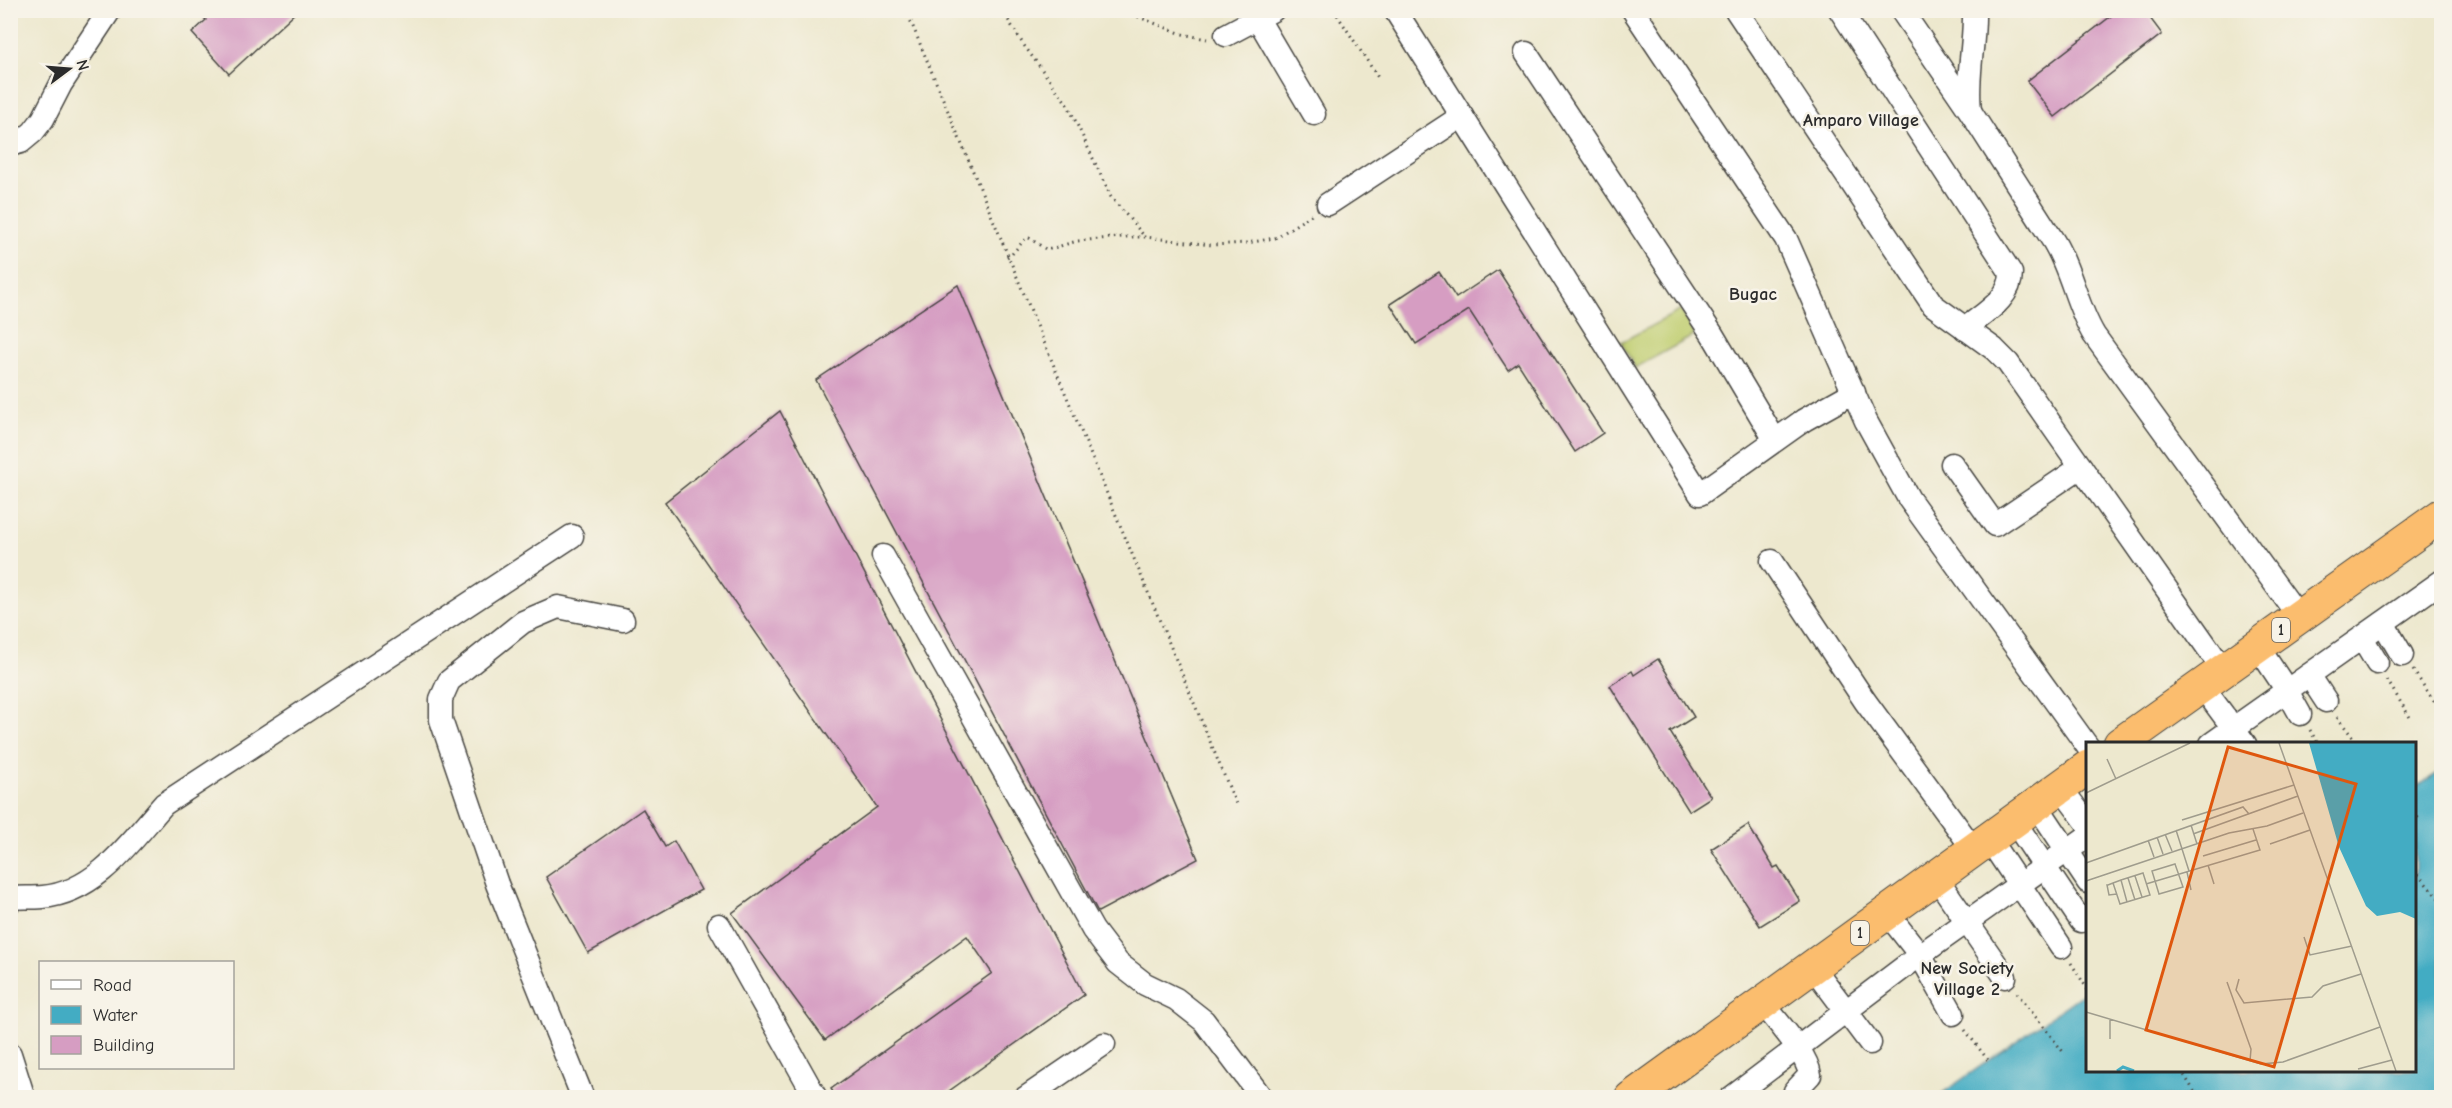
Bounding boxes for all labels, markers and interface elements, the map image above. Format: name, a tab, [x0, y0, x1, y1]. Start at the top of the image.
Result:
north arrow	[39, 39, 99, 99]
text: N	[72, 58, 93, 73]
district label: Amparo Village	[1803, 110, 1919, 131]
district label: Bugac	[1729, 284, 1777, 305]
road number: 1	[2272, 618, 2290, 642]
inset map	[2086, 742, 2416, 1072]
road number: 1	[1851, 921, 1869, 945]
district label: New Society Village 2	[1920, 958, 2014, 1000]
legend	[39, 961, 234, 1069]
text: Road	[93, 975, 132, 996]
text: Water	[93, 1005, 138, 1026]
text: Building	[93, 1035, 155, 1056]

